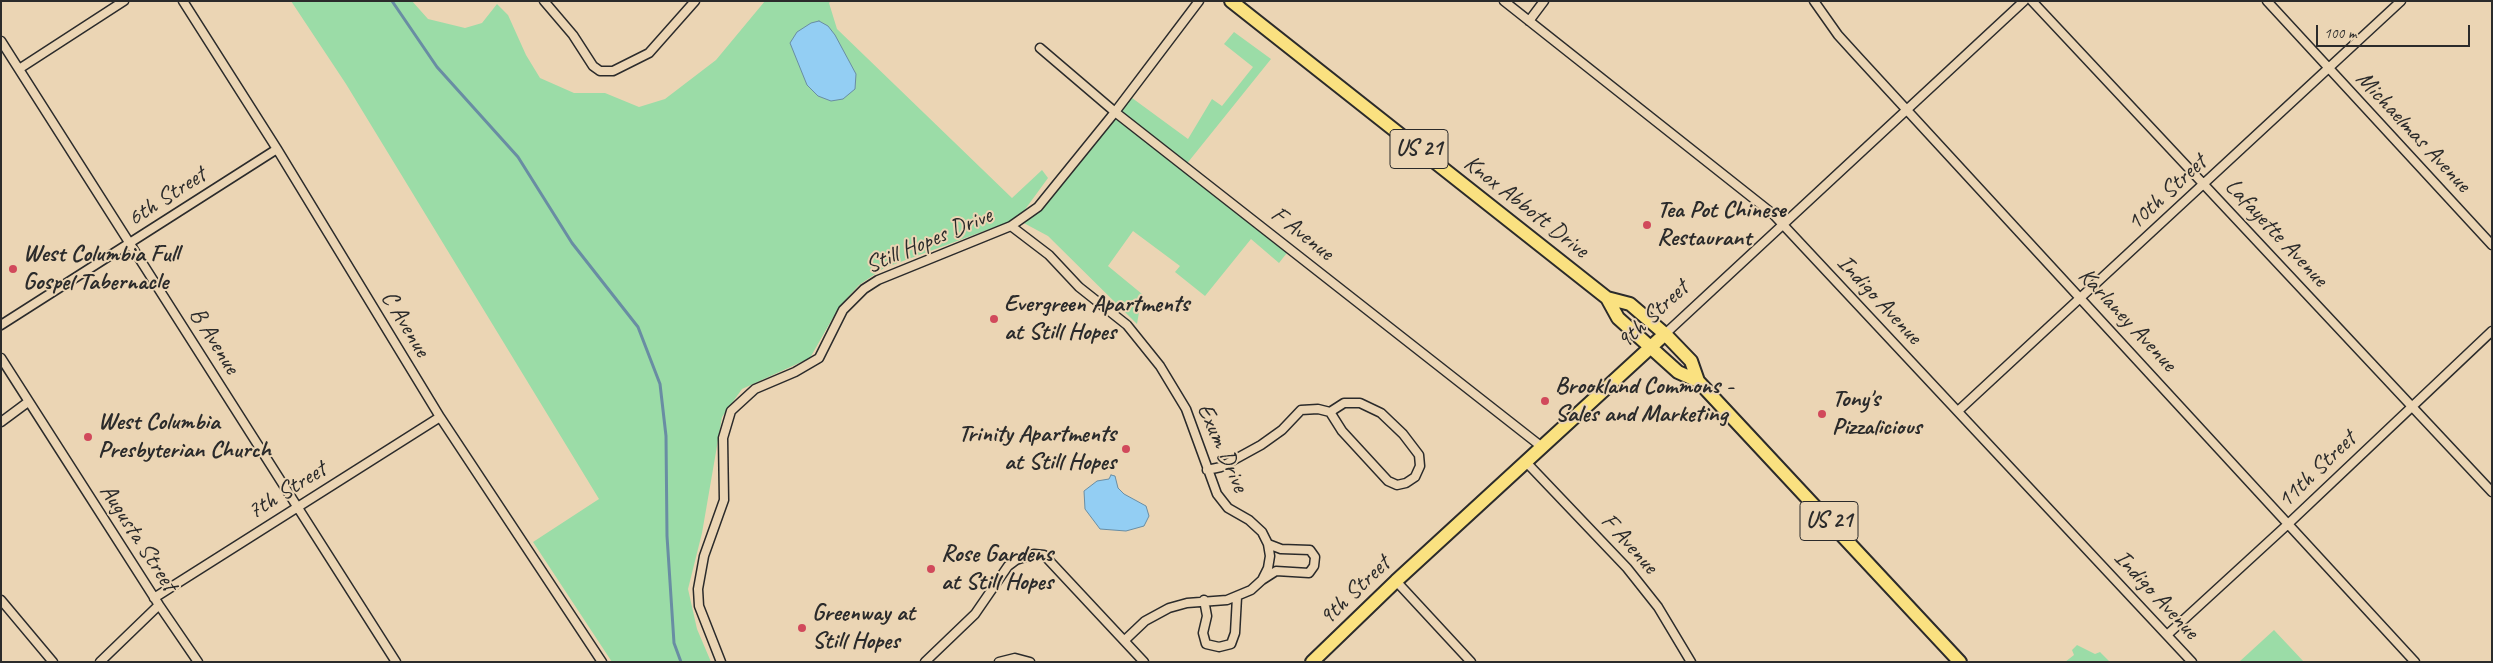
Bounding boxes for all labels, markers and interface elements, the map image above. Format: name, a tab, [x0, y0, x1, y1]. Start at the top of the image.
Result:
scale bar	[2318, 15, 2472, 47]
text: 100 m	[2324, 24, 2356, 43]
street label: Michaelmas Avenue	[2349, 65, 2477, 199]
road number: US 21	[1390, 130, 1448, 168]
street label: Knox Abbott Drive	[1458, 149, 1594, 265]
street label: 10th Street	[2121, 149, 2213, 237]
street label: 6th Street	[122, 161, 212, 233]
street label: Lafayette Avenue	[2218, 173, 2334, 293]
place label: Tea Pot Chinese Restaurant	[1657, 197, 1785, 253]
street label: Still Hopes Drive	[861, 201, 997, 281]
street label: F Avenue	[1265, 201, 1339, 267]
marker: Tea Pot Chinese Restaurant	[1641, 219, 1653, 231]
place label: West Columbia Full Gospel Tabernacle	[23, 241, 179, 297]
street label: Indigo Avenue	[1830, 249, 1928, 351]
street label: Karlaney Avenue	[2072, 262, 2182, 378]
marker: West Columbia Full Gospel Tabernacle	[7, 263, 19, 275]
street label: 9th Street	[1611, 275, 1695, 355]
street label: C Avenue	[374, 286, 436, 362]
place label: Evergreen Apartments at Still Hopes	[1004, 291, 1189, 347]
street label: B Avenue	[182, 302, 246, 380]
marker: Evergreen Apartments at Still Hopes	[988, 313, 1000, 325]
place label: Brookland Commons - Sales and Marketing	[1555, 373, 1734, 429]
place label: Tony's Pizzalicious	[1832, 386, 1922, 442]
marker: Brookland Commons - Sales and Marketing	[1539, 395, 1551, 407]
street label: Exum Drive	[1190, 399, 1254, 497]
marker: Tony's Pizzalicious	[1816, 408, 1828, 420]
place label: West Columbia Presbyterian Church	[98, 409, 271, 465]
place label: Trinity Apartments at Still Hopes	[958, 421, 1116, 477]
street label: 11th Street	[2272, 425, 2362, 515]
marker: West Columbia Presbyterian Church	[82, 431, 94, 443]
marker: Trinity Apartments at Still Hopes	[1120, 443, 1132, 455]
street label: 7th Street	[242, 456, 332, 526]
street label: Augusta Street	[93, 479, 183, 597]
road number: US 21	[1800, 502, 1858, 540]
street label: F Avenue	[1594, 508, 1664, 580]
place label: Rose Gardens at Still Hopes	[941, 541, 1053, 597]
street label: Indigo Avenue	[2107, 544, 2205, 646]
street label: 9th Street	[1313, 550, 1397, 632]
marker: Rose Gardens at Still Hopes	[925, 563, 937, 575]
place label: Greenway at Still Hopes	[812, 600, 915, 656]
marker: Greenway at Still Hopes	[796, 622, 808, 634]

